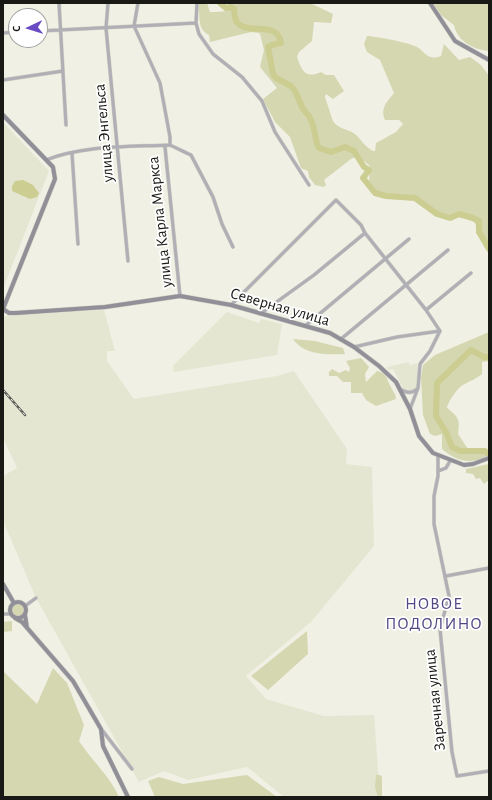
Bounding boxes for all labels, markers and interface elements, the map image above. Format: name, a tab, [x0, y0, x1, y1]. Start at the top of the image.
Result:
north arrow	[8, 8, 48, 48]
text: С	[11, 25, 22, 32]
street label: улица Энгельса	[90, 83, 118, 183]
street label: улица Карла Маркса	[144, 156, 176, 288]
street label: Северная улица	[228, 284, 332, 330]
district label: НОВОЕ ПОДОЛИНО	[385, 594, 483, 634]
street label: Заречная улица	[420, 648, 450, 752]

